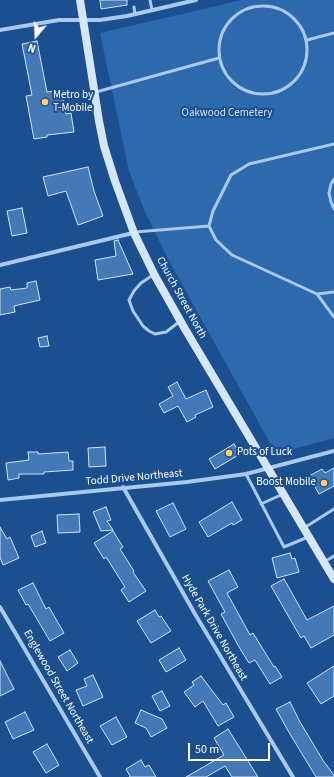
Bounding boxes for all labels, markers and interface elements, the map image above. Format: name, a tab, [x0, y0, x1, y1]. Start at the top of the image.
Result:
north arrow	[16, 16, 56, 56]
text: N	[26, 40, 38, 56]
place label: Metro by T-Mobile	[53, 89, 93, 115]
marker: Metro by T-Mobile	[40, 97, 50, 107]
park label: Oakwood Cemetery	[182, 107, 272, 121]
street label: Church Street North	[153, 255, 209, 341]
place label: Pots of Luck	[237, 446, 292, 460]
marker: Pots of Luck	[224, 448, 234, 458]
street label: Todd Drive Northeast	[85, 467, 183, 489]
place label: Boost Mobile	[256, 476, 316, 490]
marker: Boost Mobile	[319, 478, 329, 488]
street label: Hyde Park Drive Northeast	[178, 573, 250, 683]
street label: Englewood Street Northeast	[20, 628, 96, 746]
scale bar	[190, 735, 272, 761]
text: 50 m	[195, 741, 219, 758]

